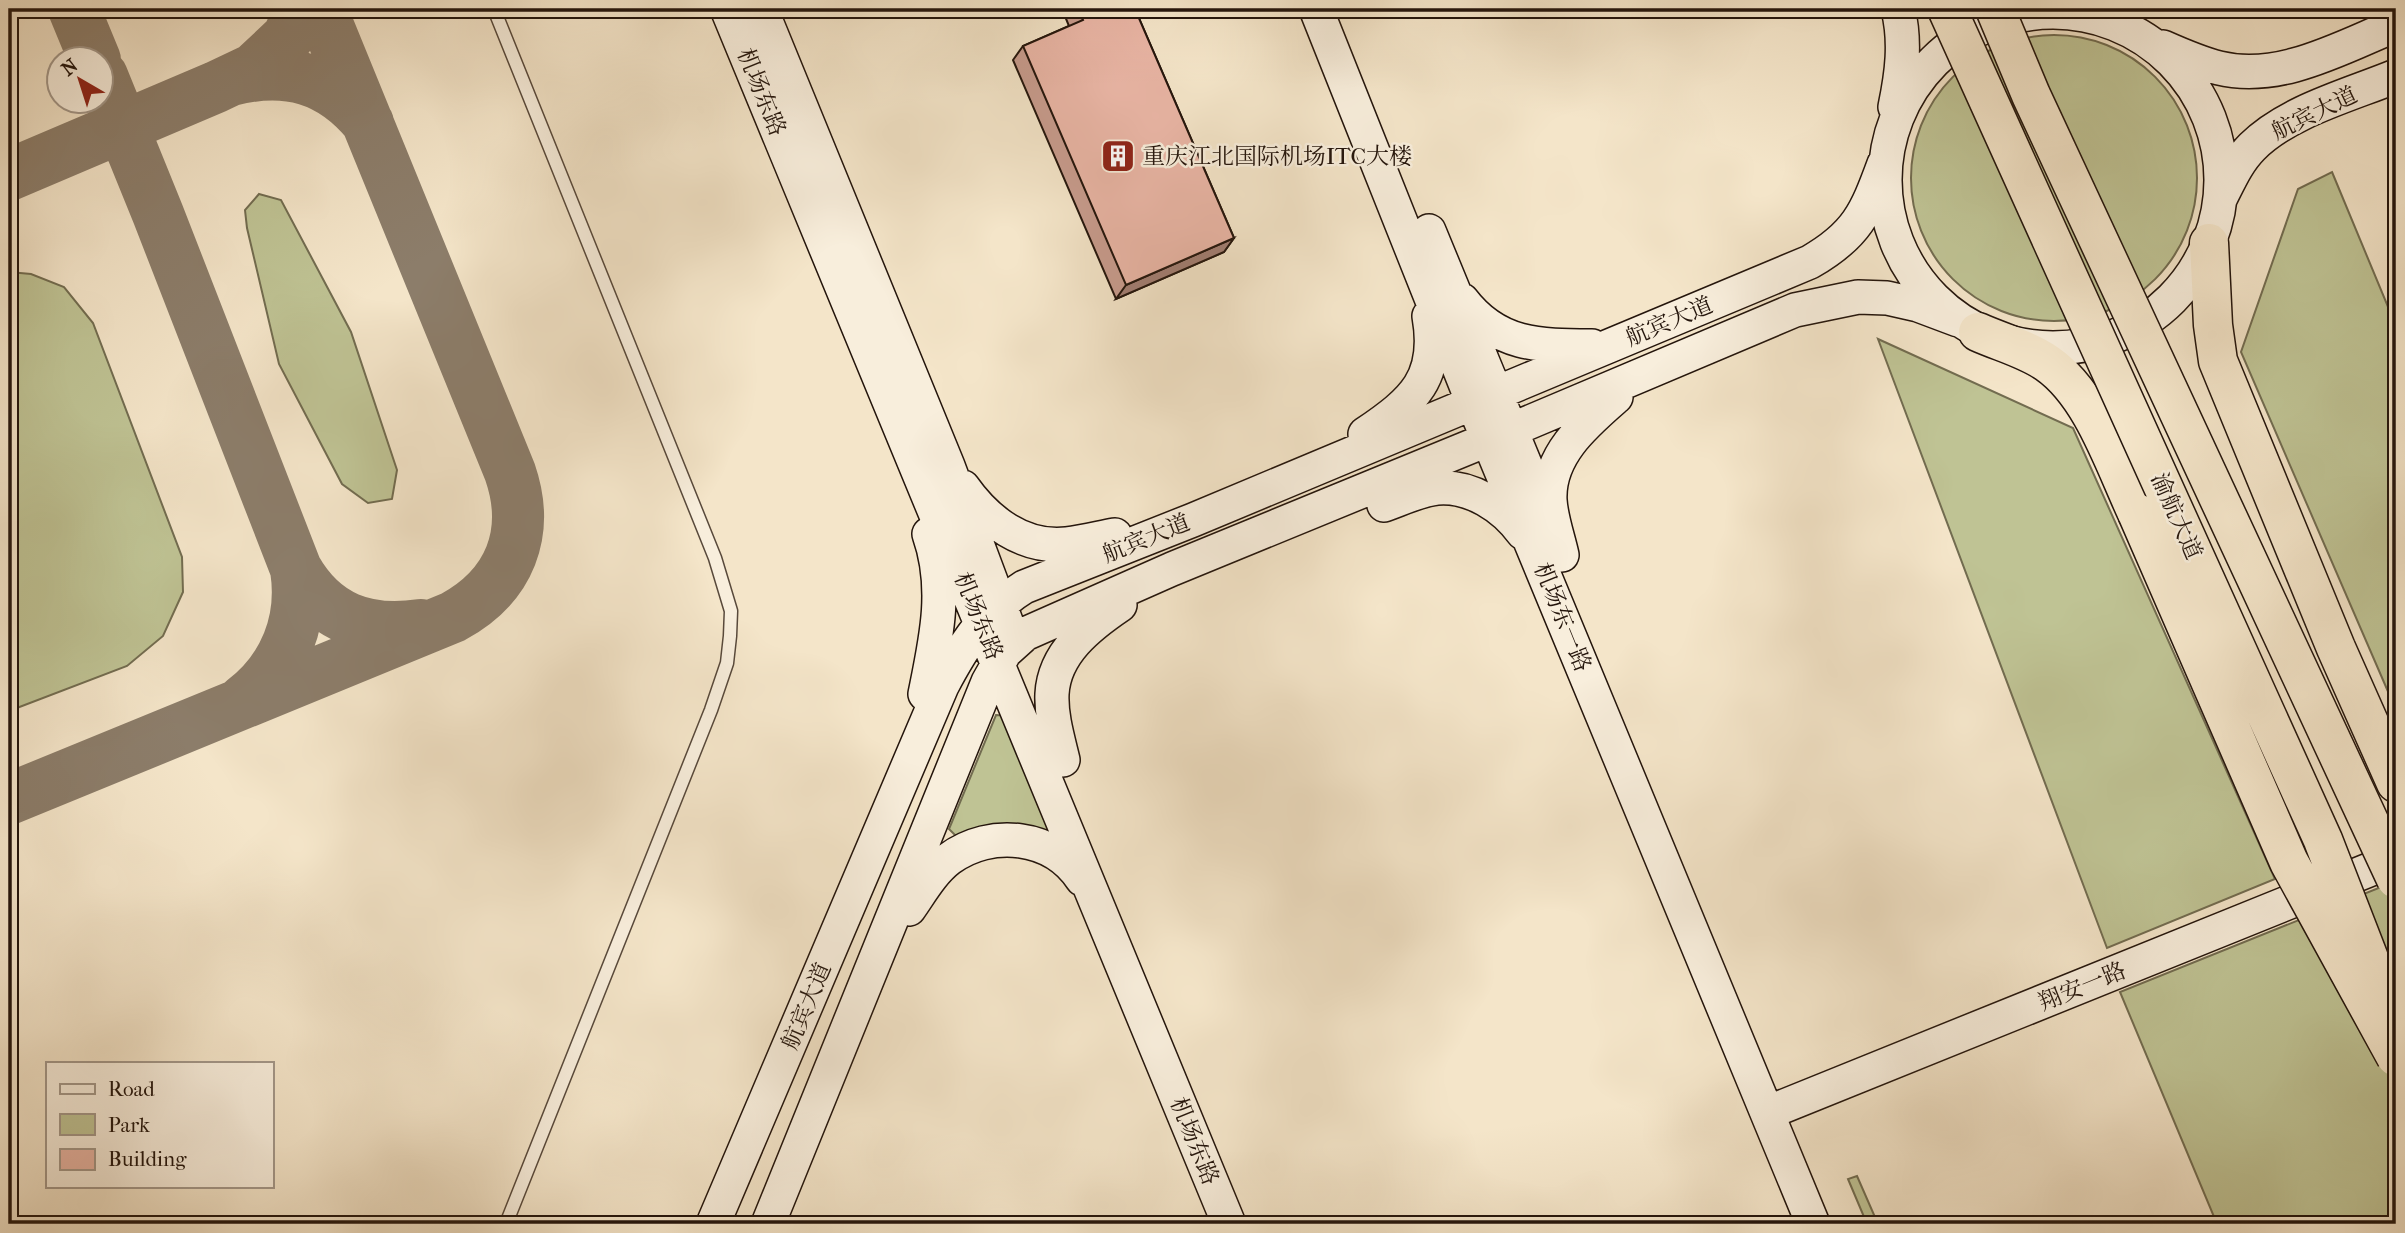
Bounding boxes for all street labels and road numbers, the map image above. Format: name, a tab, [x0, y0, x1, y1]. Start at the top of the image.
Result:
street label: 机场东路	[732, 44, 791, 140]
street label: 航宾大道	[2267, 81, 2361, 146]
street label: 航宾大道	[1622, 291, 1717, 352]
street label: 渝航大道	[2146, 469, 2208, 564]
street label: 航宾大道	[1098, 509, 1194, 568]
street label: 机场东一路	[1528, 559, 1597, 676]
street label: 机场东路	[949, 568, 1008, 664]
street label: 翔安一路	[2034, 957, 2130, 1016]
street label: 航宾大道	[776, 959, 837, 1054]
street label: 机场东路	[1165, 1093, 1224, 1189]

